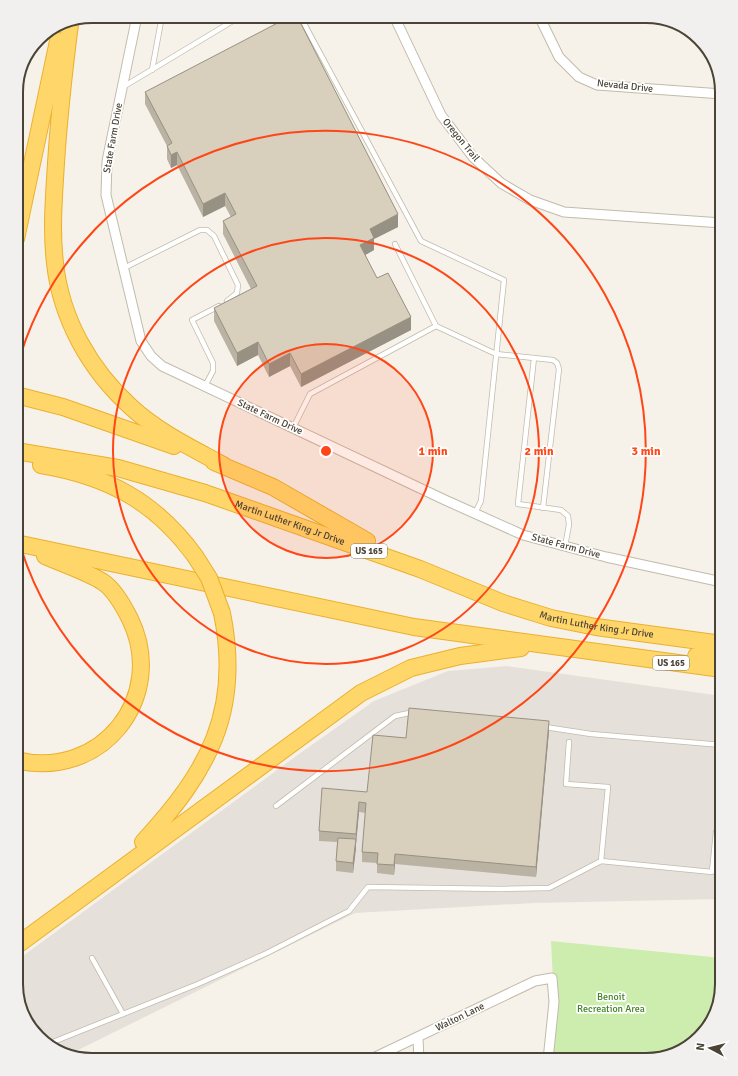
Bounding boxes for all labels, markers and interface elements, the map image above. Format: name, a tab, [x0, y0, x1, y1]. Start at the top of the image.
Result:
street label: Nevada Drive	[596, 77, 654, 95]
street label: State Farm Drive	[101, 102, 125, 174]
street label: Oregon Trail	[440, 116, 482, 164]
street label: State Farm Drive	[235, 397, 305, 437]
centre of rings	[319, 444, 333, 458]
text: 1 min	[419, 444, 448, 459]
text: 2 min	[525, 444, 554, 459]
text: 3 min	[632, 444, 661, 459]
street label: Martin Luther King Jr Drive	[233, 498, 347, 548]
street label: State Farm Drive	[530, 531, 602, 561]
road number: US 165	[351, 544, 387, 558]
street label: Martin Luther King Jr Drive	[538, 609, 654, 641]
road number: US 165	[653, 656, 689, 670]
park label: Benoit Recreation Area	[577, 991, 645, 1015]
street label: Walton Lane	[434, 1000, 486, 1034]
north arrow	[690, 1028, 730, 1068]
text: N	[694, 1042, 707, 1051]

